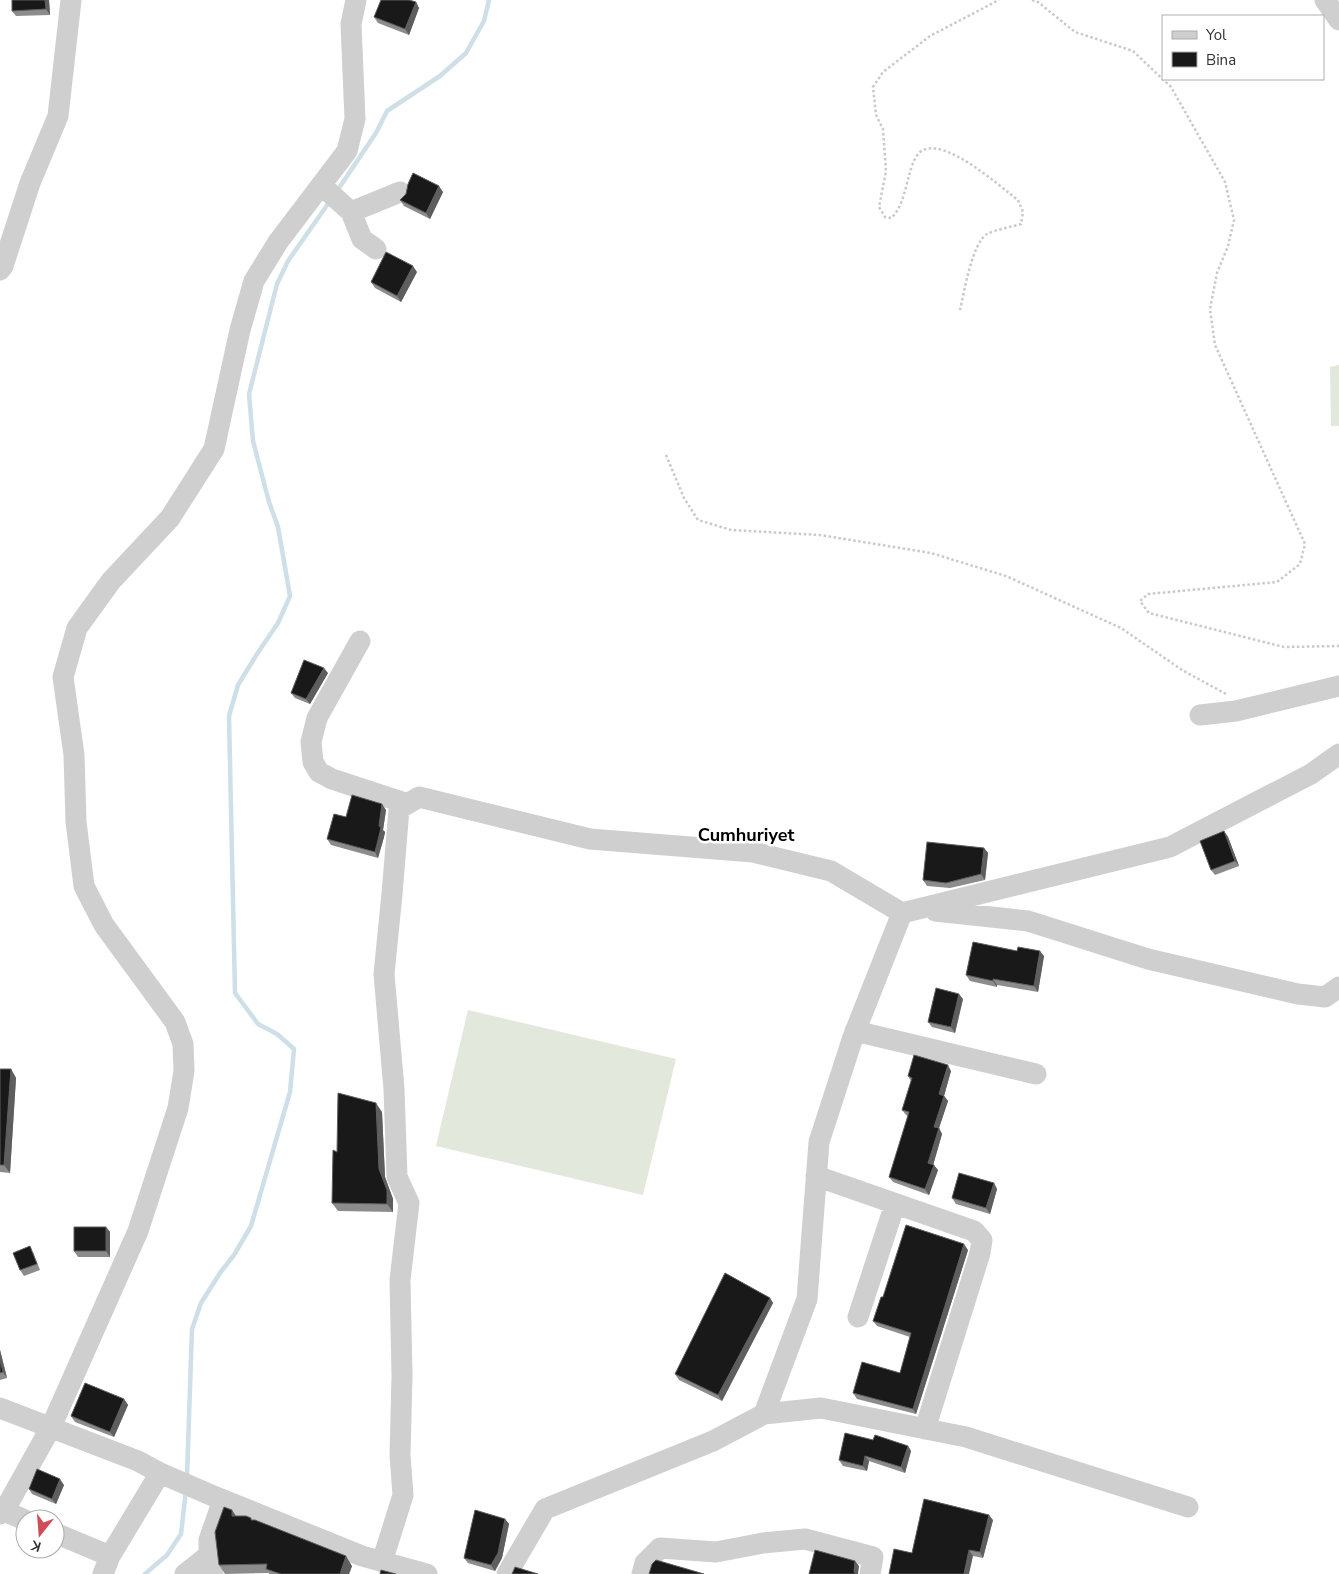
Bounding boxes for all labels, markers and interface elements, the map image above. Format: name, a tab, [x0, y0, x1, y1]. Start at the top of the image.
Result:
legend	[1162, 15, 1324, 80]
text: Yol	[1205, 25, 1227, 45]
text: Bina	[1206, 50, 1236, 70]
district label: Cumhuriyet	[698, 823, 794, 847]
north arrow	[15, 1509, 65, 1559]
text: K	[28, 1535, 44, 1556]

